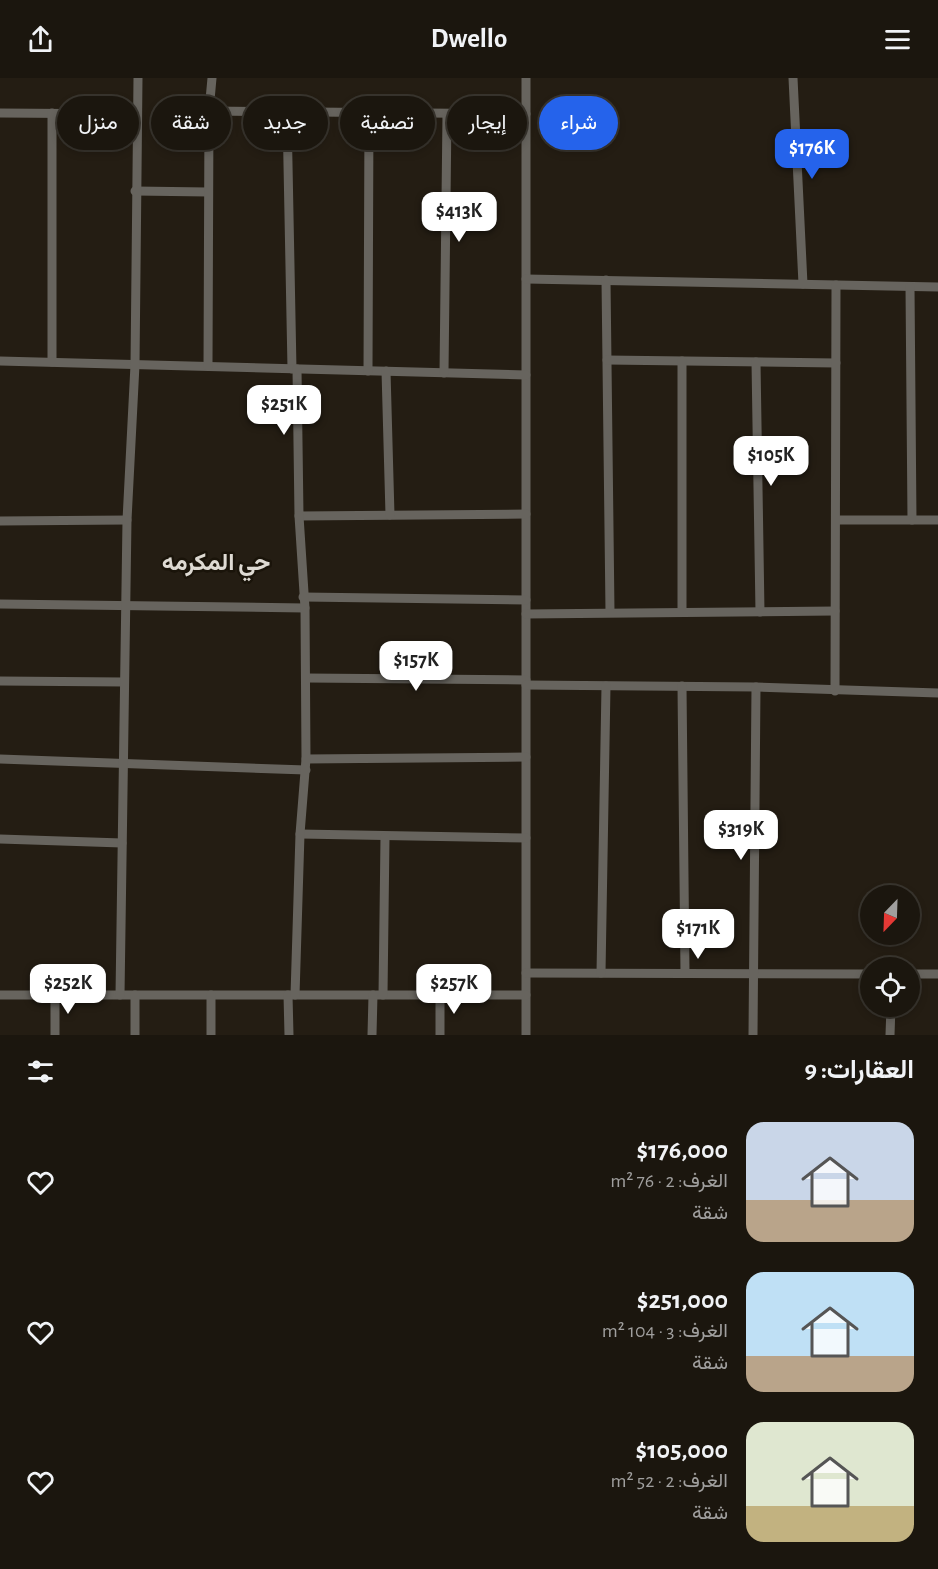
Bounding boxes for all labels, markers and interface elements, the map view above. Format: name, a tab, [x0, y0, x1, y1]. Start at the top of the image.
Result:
icon: share	[24, 23, 57, 56]
icon: menu	[881, 23, 914, 56]
text: Dwello	[431, 25, 507, 52]
chip: منزل	[57, 96, 139, 150]
chip: شقة	[151, 96, 231, 150]
chip: جديد	[243, 96, 328, 150]
chip: تصفية	[340, 96, 435, 150]
chip: إيجار	[447, 96, 527, 150]
chip: شراء	[539, 96, 618, 150]
pin: $176K	[770, 129, 854, 180]
text: $176K	[789, 138, 835, 158]
pin: $413K	[417, 192, 501, 243]
text: $413K	[436, 201, 482, 221]
pin: $251K	[242, 385, 326, 436]
text: $251K	[261, 394, 307, 414]
pin: $105K	[729, 436, 813, 487]
text: $105K	[748, 445, 794, 465]
district label: حي المكرمه	[162, 551, 270, 582]
pin: $157K	[374, 641, 458, 692]
text: $157K	[393, 650, 439, 670]
pin: $319K	[699, 810, 783, 861]
text: $319K	[718, 819, 764, 839]
north arrow	[860, 885, 920, 945]
map controls	[860, 885, 920, 1017]
pin: $171K	[656, 909, 740, 960]
text: $171K	[676, 918, 720, 938]
button: locate	[860, 957, 920, 1017]
pin: $252K	[26, 964, 110, 1015]
pin: $257K	[412, 964, 496, 1015]
text: $252K	[44, 973, 92, 993]
text: $257K	[430, 973, 478, 993]
icon: filters	[24, 1055, 57, 1088]
text: العقارات: 9	[804, 1057, 914, 1083]
text: $176,000	[637, 1137, 728, 1163]
icon: home	[794, 1146, 866, 1218]
icon: heart	[24, 1166, 57, 1199]
text: الغرف: 2 · 76 m²	[610, 1171, 728, 1191]
text: شقة	[692, 1203, 728, 1223]
text: $251,000	[637, 1287, 728, 1313]
icon: home	[794, 1296, 866, 1368]
icon: heart	[24, 1316, 57, 1349]
text: الغرف: 3 · 104 m²	[602, 1321, 728, 1341]
text: شقة	[692, 1353, 728, 1373]
text: $105,000	[636, 1437, 728, 1463]
icon: home	[794, 1446, 866, 1518]
icon: heart	[24, 1466, 57, 1499]
text: الغرف: 2 · 52 m²	[611, 1471, 728, 1491]
text: شقة	[692, 1503, 728, 1523]

